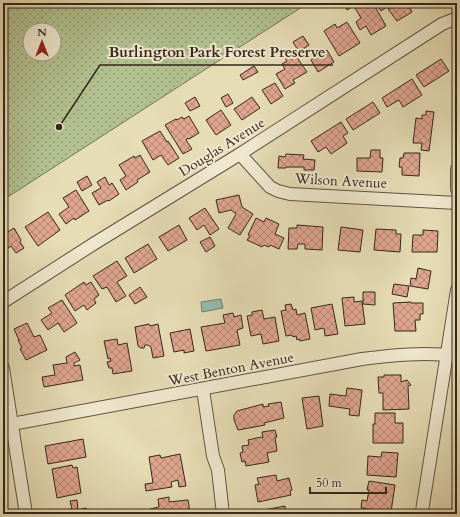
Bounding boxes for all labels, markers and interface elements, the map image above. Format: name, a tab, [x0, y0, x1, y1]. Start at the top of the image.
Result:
north arrow	[22, 22, 62, 62]
text: N	[37, 25, 47, 40]
callout: Burlington Park Forest Preserve	[100, 38, 333, 65]
text: Burlington Park Forest Preserve	[108, 42, 326, 62]
street label: Douglas Avenue	[175, 113, 269, 181]
street label: Wilson Avenue	[293, 169, 388, 193]
street label: West Benton Avenue	[166, 347, 295, 391]
scale bar	[310, 469, 386, 495]
text: 50 m	[316, 475, 343, 491]

